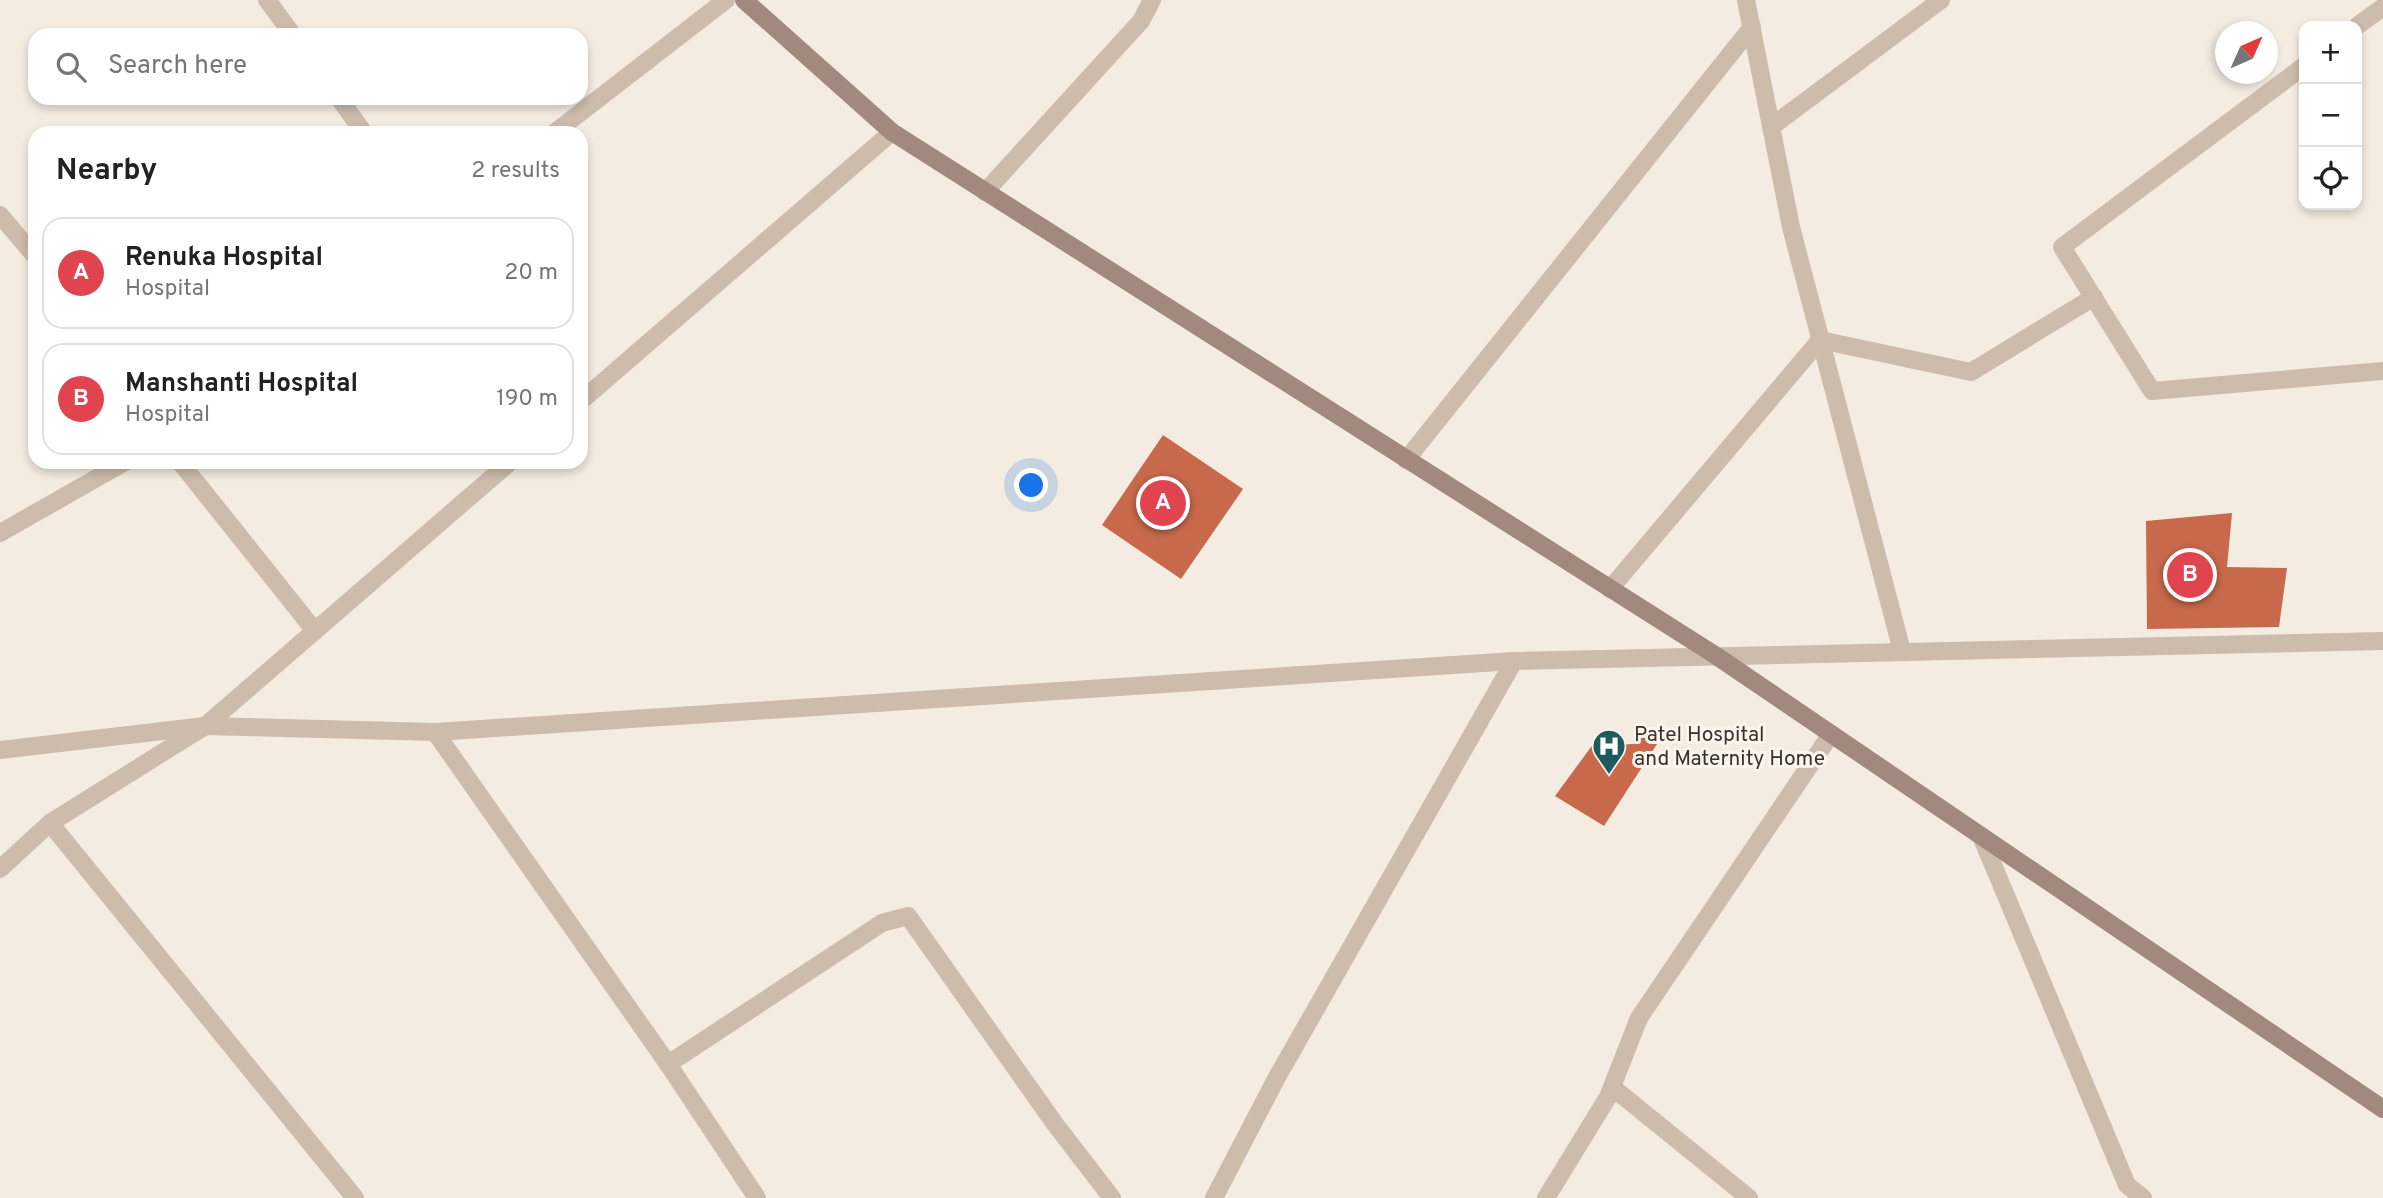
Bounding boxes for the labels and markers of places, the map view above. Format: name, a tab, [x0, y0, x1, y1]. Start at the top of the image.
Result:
pin: A	[1140, 477, 1186, 529]
pin: B	[2167, 549, 2213, 601]
place label: Patel Hospital and Maternity Home	[1634, 722, 1825, 773]
hospital icon: Patel Hospital and Maternity Home	[1590, 727, 1628, 776]

